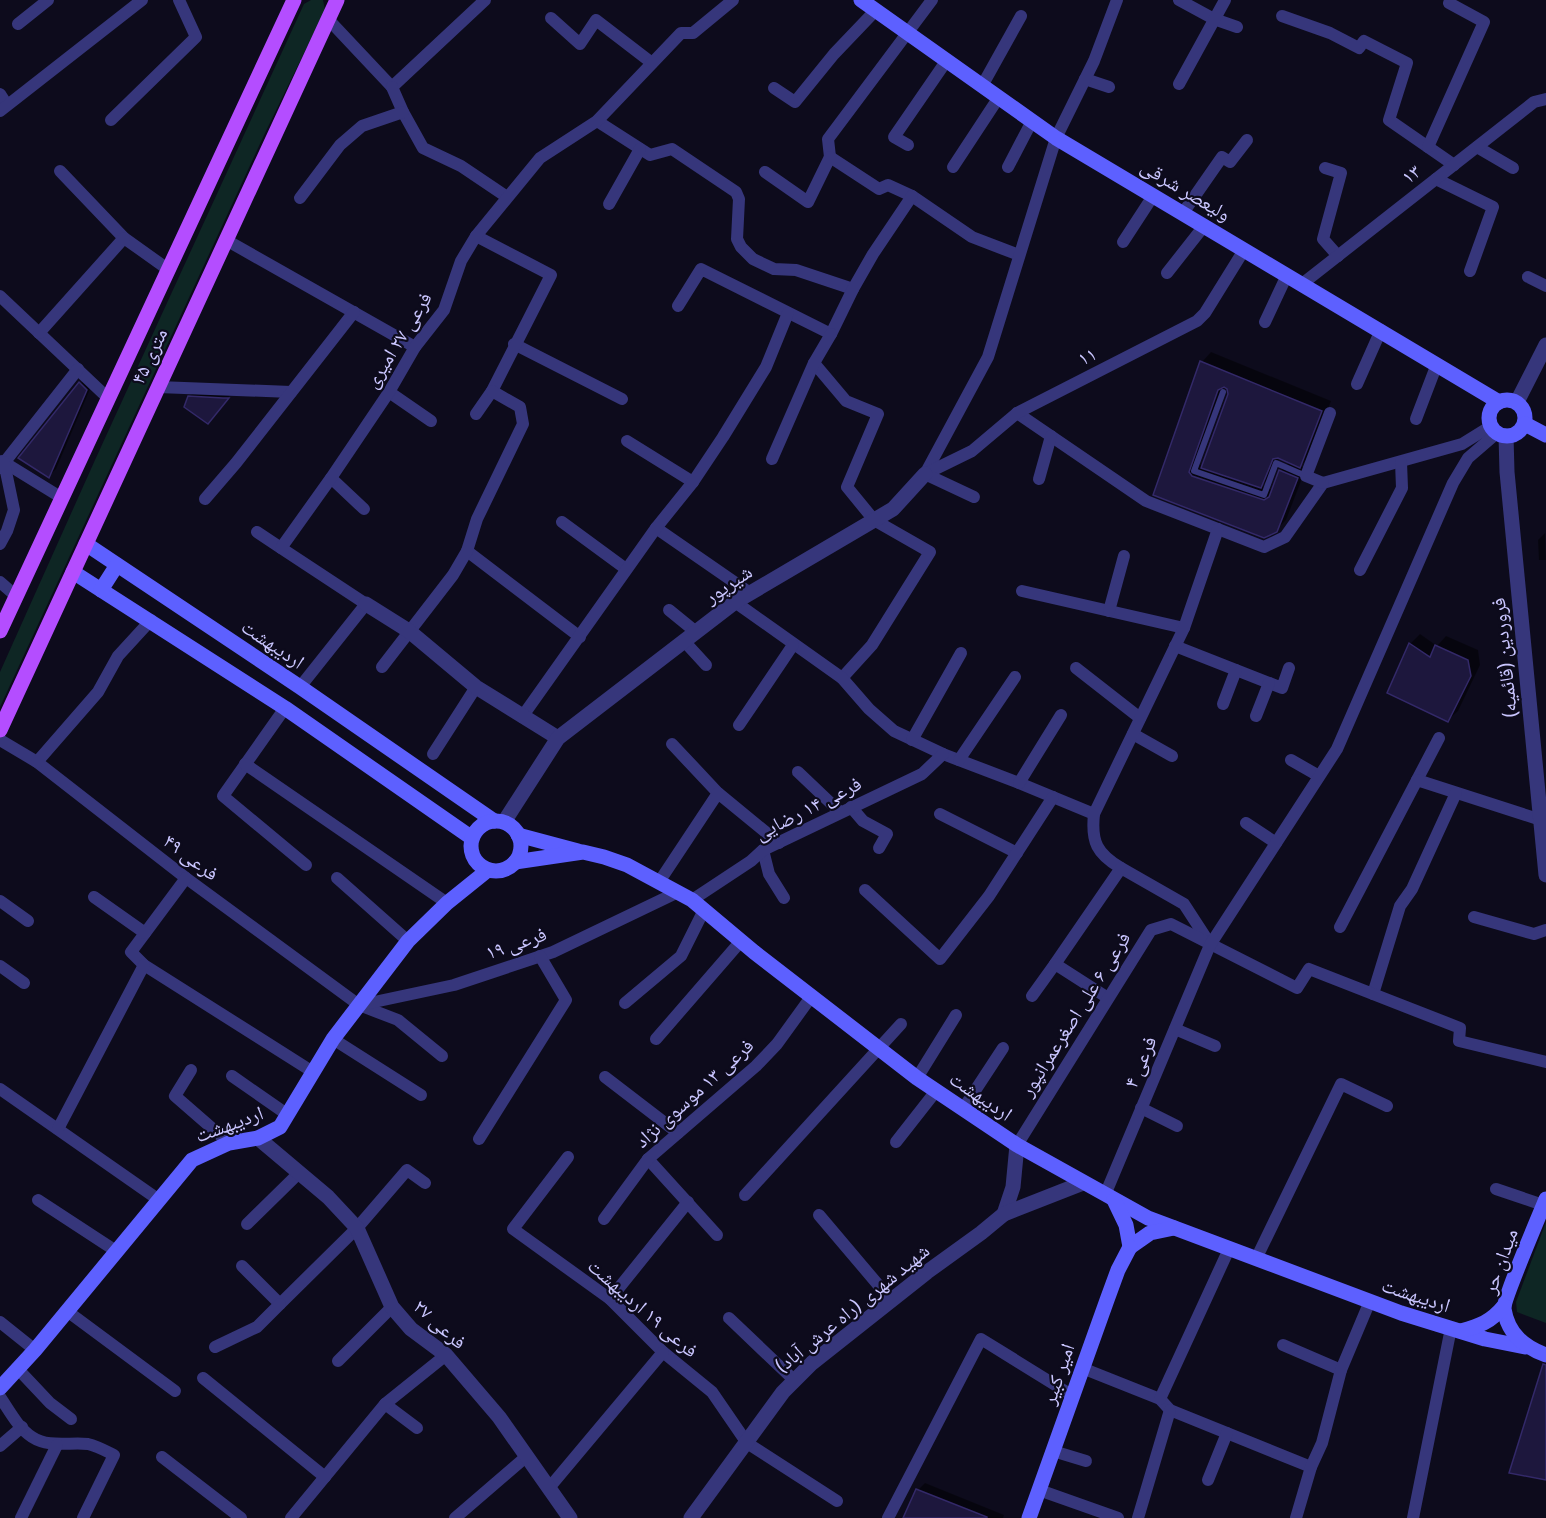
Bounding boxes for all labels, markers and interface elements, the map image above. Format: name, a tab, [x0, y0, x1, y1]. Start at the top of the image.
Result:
street label: ولیعصر شرقی	[1137, 154, 1235, 226]
street label: ۱۳	[1397, 159, 1425, 189]
street label: فرعی ۲۷ امیری	[359, 287, 437, 393]
street label: ۴۵ متری	[126, 324, 172, 388]
street label: ۱۱	[1074, 341, 1100, 371]
street label: شیرپور	[699, 559, 757, 609]
street label: فروردین (قائمیه)	[1486, 597, 1522, 719]
street label: اردیبهشت	[237, 614, 309, 674]
street label: فرعی ۱۴ رضایی	[751, 771, 865, 845]
street label: فرعی ۴۹	[159, 829, 223, 885]
street label: فرعی ۱۹	[482, 921, 550, 965]
street label: فرعی ۶ علی اصغرعمرانپور	[1014, 927, 1135, 1102]
street label: فرعی ۱‍۳ موسوی نژاد	[630, 1033, 758, 1153]
street label: فرعی ۴	[1118, 1033, 1162, 1091]
street label: اردیبهشت	[945, 1066, 1017, 1126]
street label: اردیبهشت	[192, 1101, 266, 1147]
street label: میدان حر	[1477, 1225, 1523, 1298]
street label: شهید شهری (راه عرش آباد)	[770, 1238, 934, 1378]
street label: فرعی ۱۹ اردیبهشت	[583, 1254, 703, 1362]
street label: اردیبهشت	[1379, 1273, 1453, 1317]
street label: فرعی ۲۷	[409, 1294, 471, 1354]
street label: امیر کبیر	[1036, 1340, 1080, 1409]

